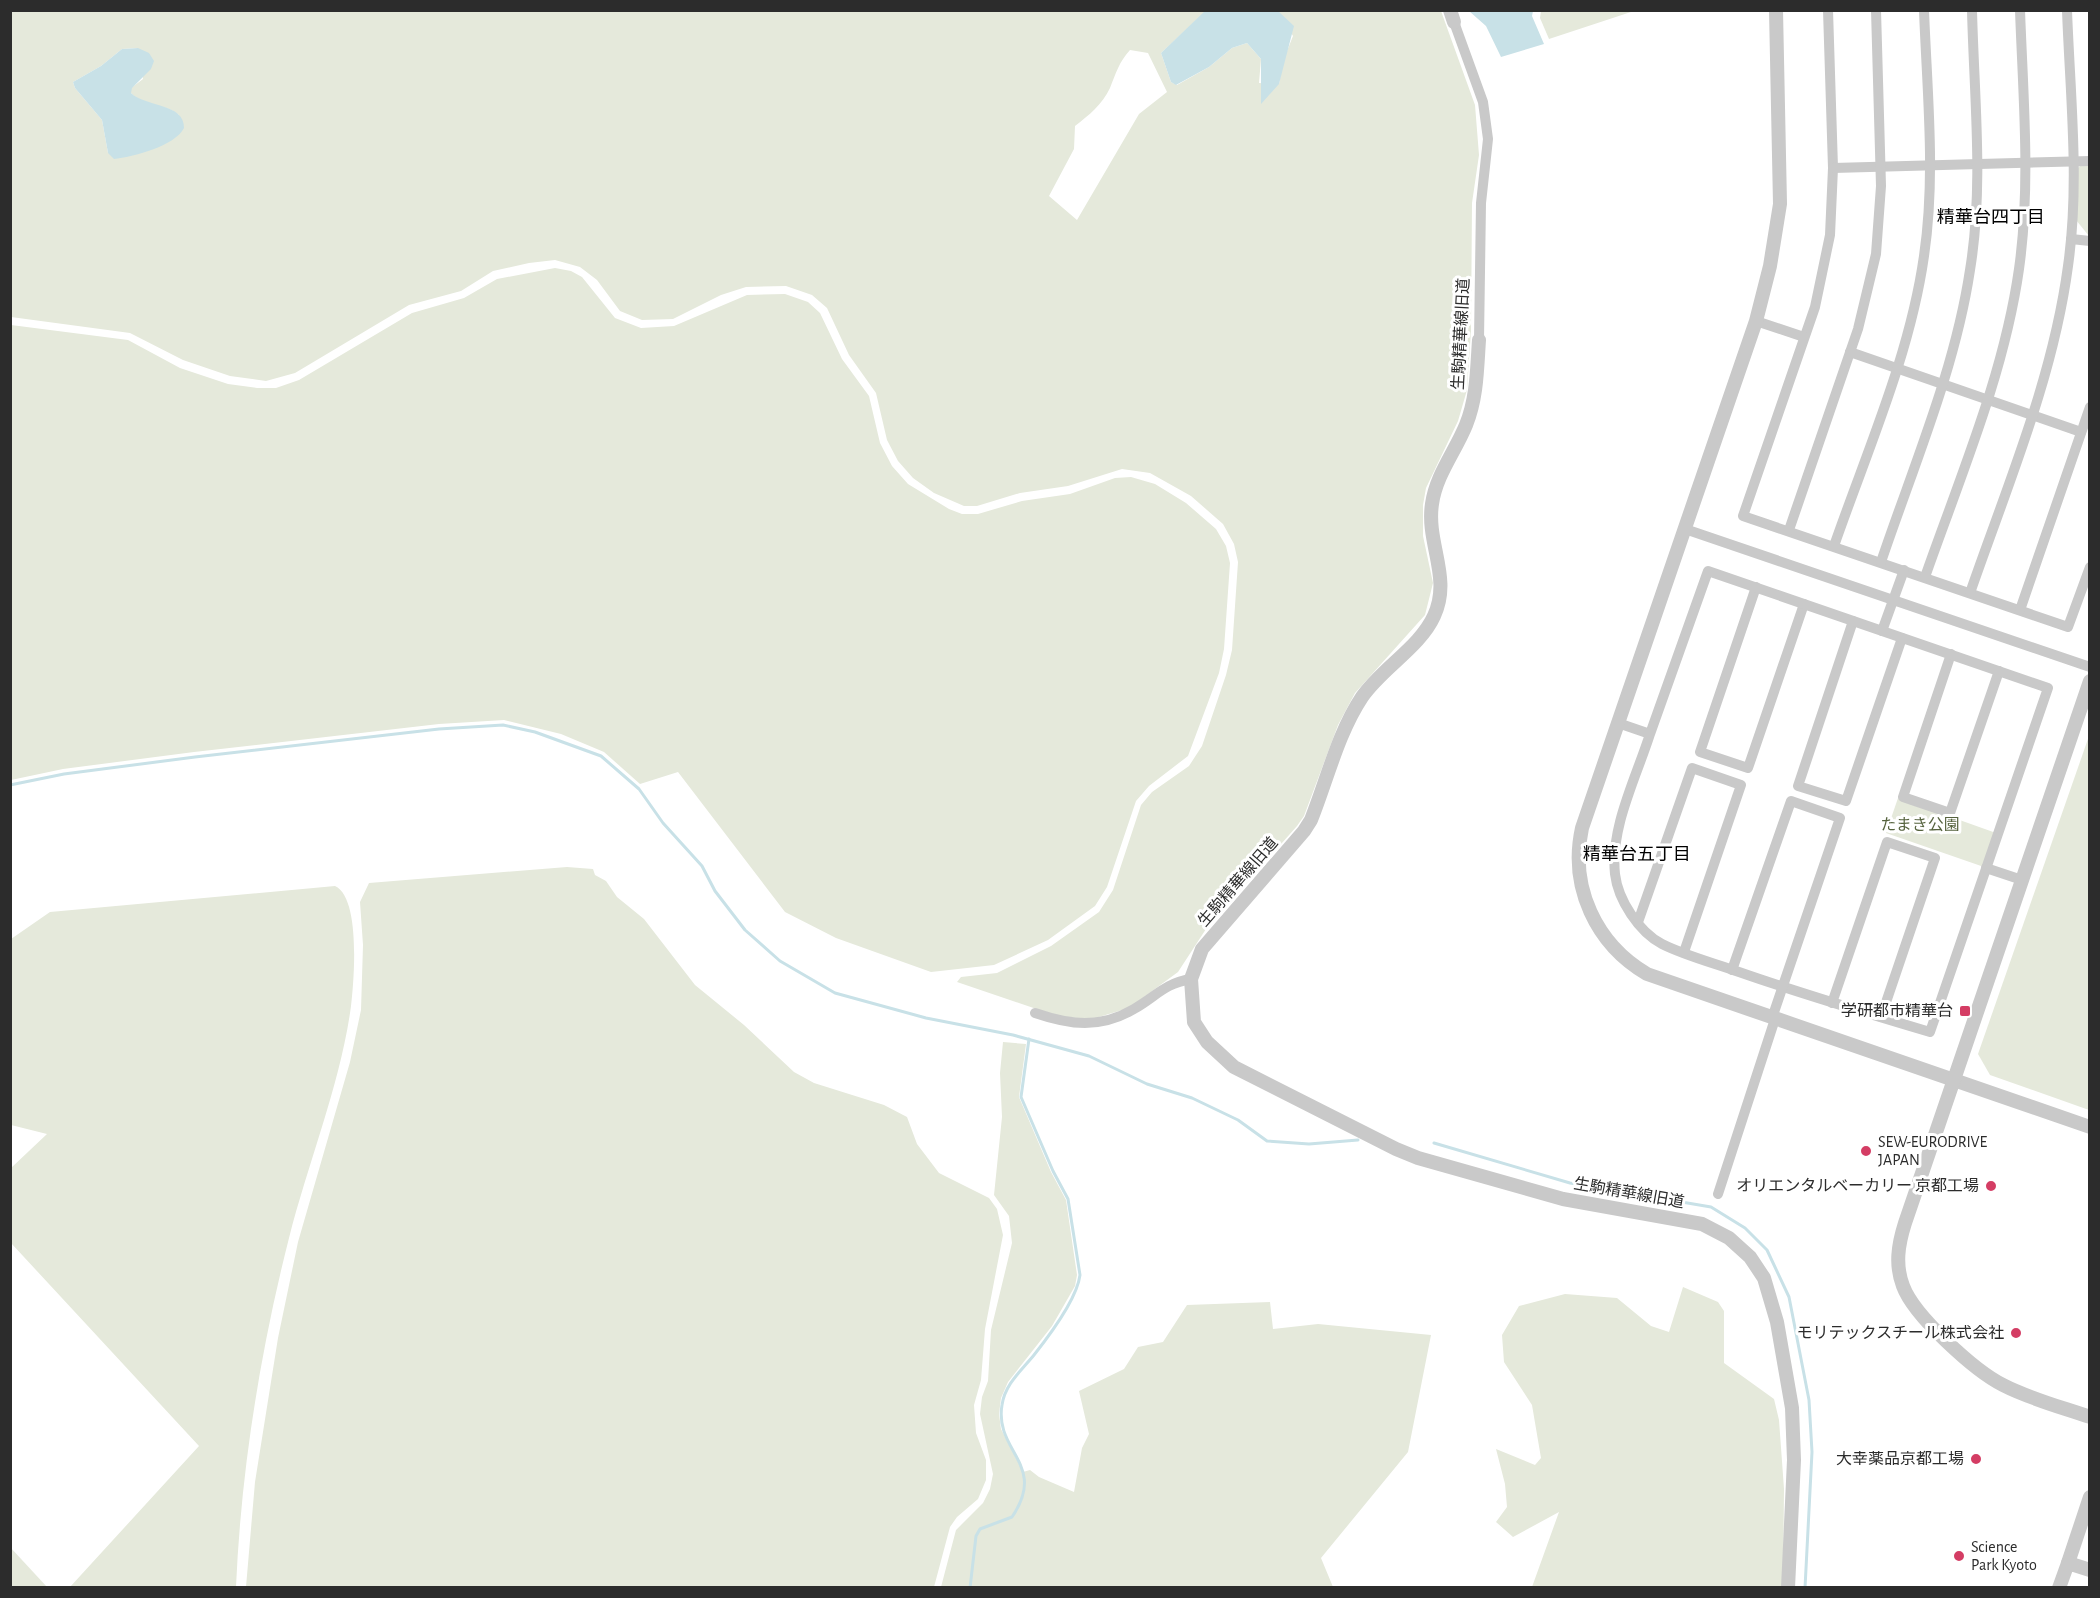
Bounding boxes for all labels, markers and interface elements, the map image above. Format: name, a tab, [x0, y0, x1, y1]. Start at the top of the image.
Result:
district label: 精華台四丁目	[1937, 207, 2045, 227]
street label: 生駒精華線旧道	[1449, 278, 1472, 390]
park label: たまき公園	[1880, 816, 1960, 833]
street label: 生駒精華線旧道	[1194, 834, 1281, 930]
district label: 精華台五丁目	[1583, 844, 1691, 864]
place label: 学研都市精華台	[1841, 1002, 1953, 1019]
marker: 学研都市精華台	[1958, 1004, 1972, 1018]
place label: SEW-EURODRIVE JAPAN	[1878, 1134, 1988, 1168]
marker: SEW-EURODRIVE JAPAN	[1859, 1144, 1873, 1158]
street label: 生駒精華線旧道	[1572, 1174, 1686, 1211]
place label: オリエンタルベーカリー 京都工場	[1736, 1177, 1979, 1194]
marker: オリエンタルベーカリー 京都工場	[1984, 1179, 1998, 1193]
place label: モリテックスチール株式会社	[1796, 1325, 2004, 1341]
marker: モリテックスチール株式会社	[2009, 1326, 2023, 1340]
place label: 大幸薬品京都工場	[1836, 1450, 1964, 1467]
marker: 大幸薬品京都工場	[1969, 1452, 1983, 1466]
place label: Science Park Kyoto	[1971, 1539, 2037, 1574]
marker: Science Park Kyoto	[1952, 1549, 1966, 1563]

